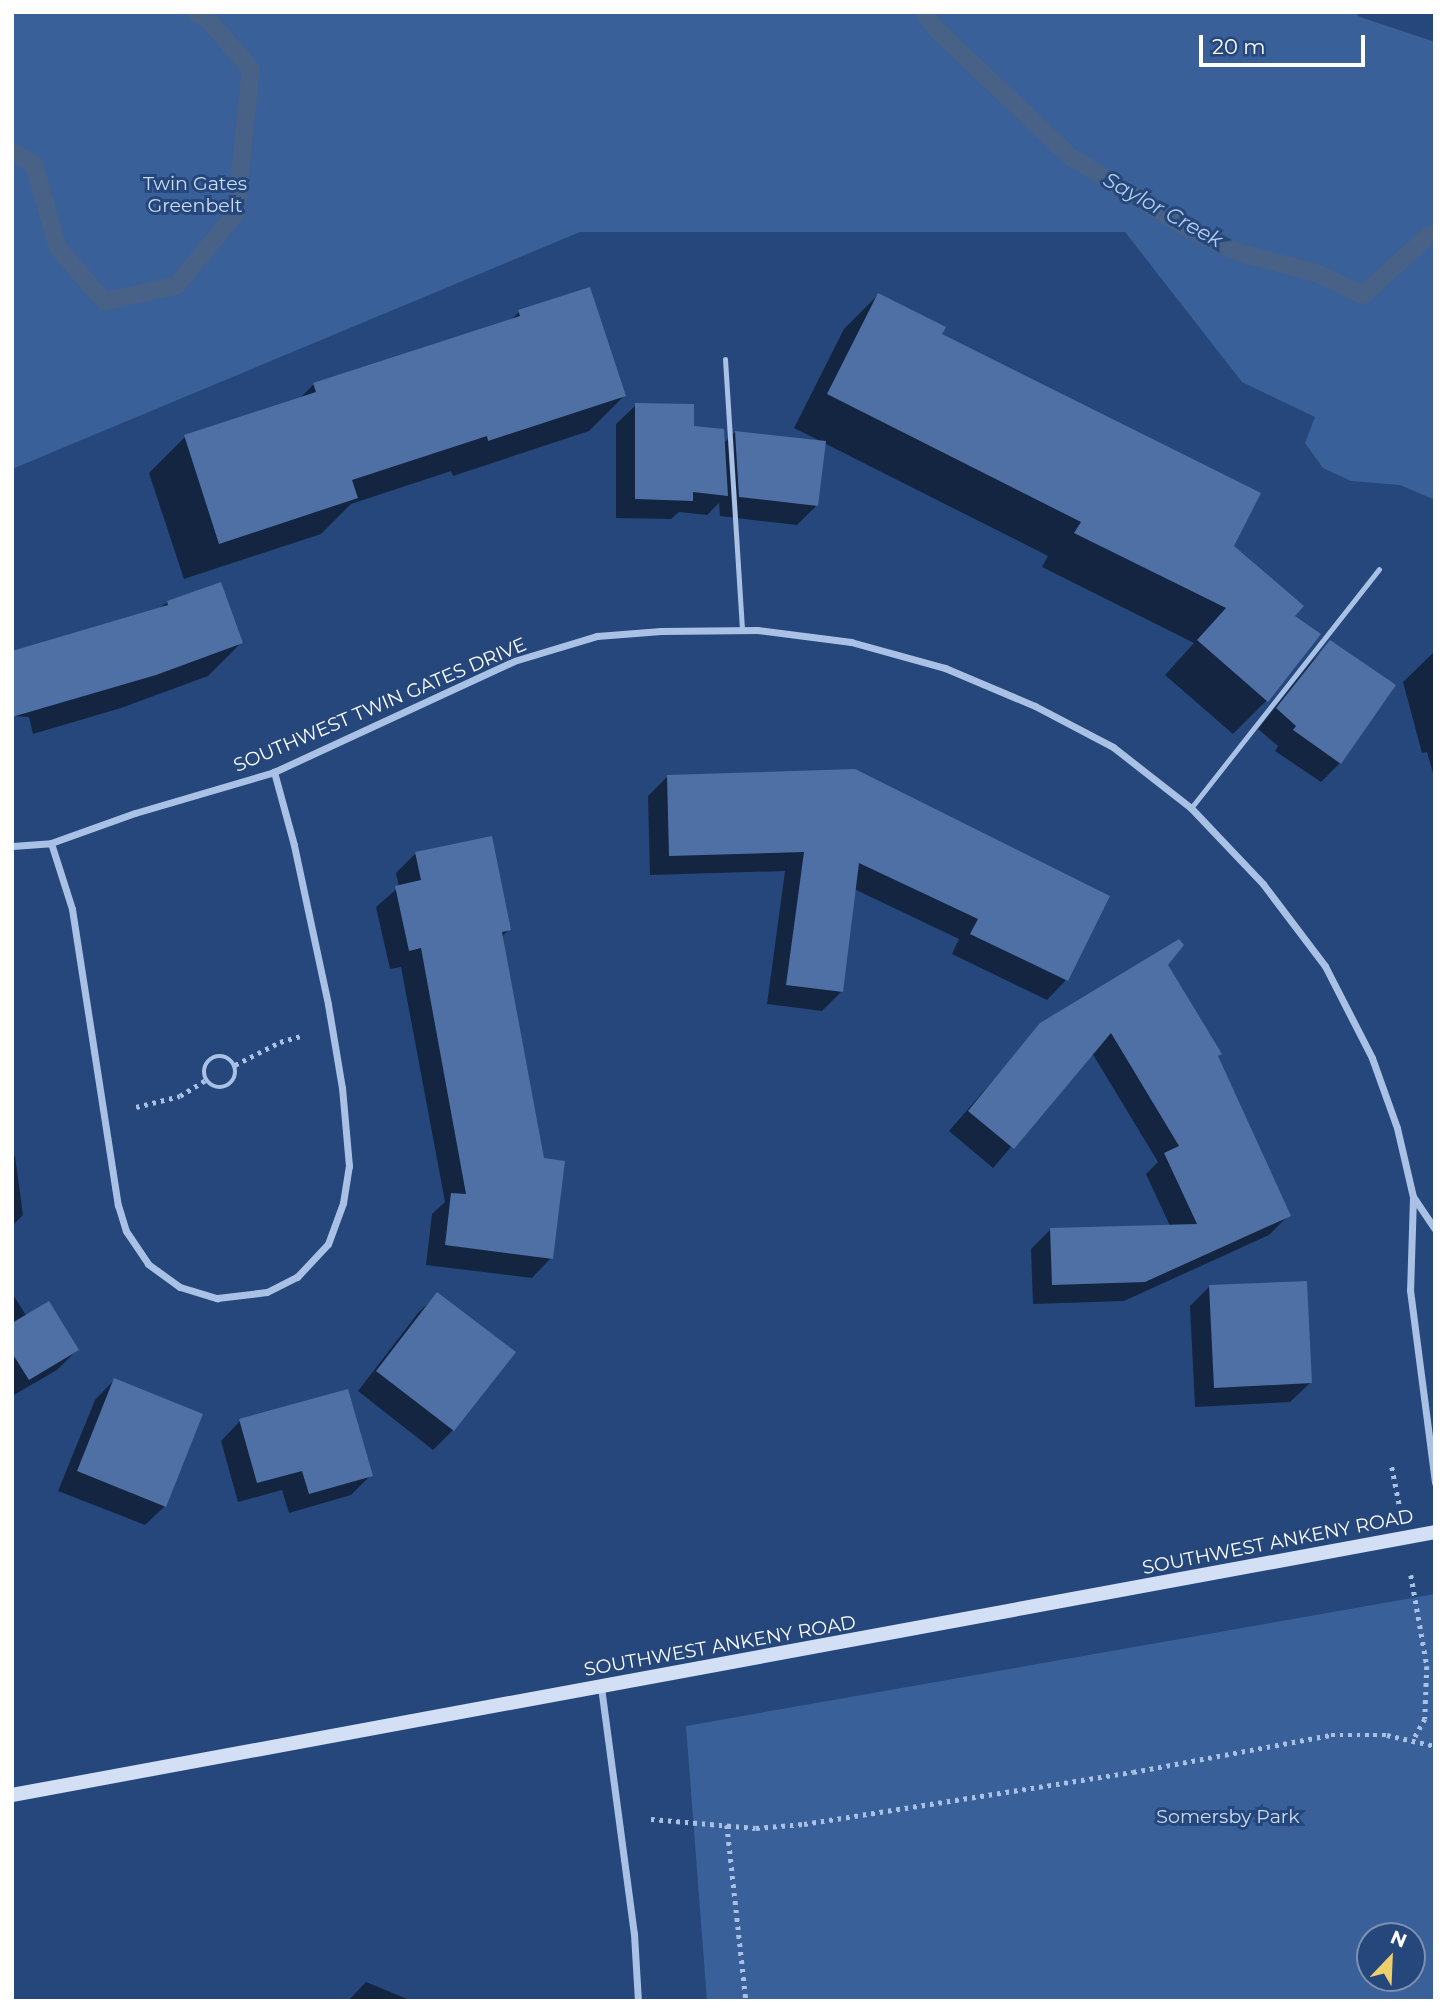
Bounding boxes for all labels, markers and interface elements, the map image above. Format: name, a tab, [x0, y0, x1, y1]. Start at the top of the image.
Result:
scale bar	[1202, 21, 1368, 65]
text: 20 m	[1212, 34, 1266, 59]
water label: Saylor Creek	[1099, 167, 1227, 253]
park label: Twin Gates Greenbelt	[143, 173, 247, 217]
street label: SOUTHWEST TWIN GATES DRIVE	[230, 633, 530, 777]
street label: SOUTHWEST ANKENY ROAD	[1141, 1505, 1415, 1579]
street label: SOUTHWEST ANKENY ROAD	[582, 1611, 858, 1681]
park label: Somersby Park	[1156, 1806, 1300, 1828]
north arrow	[1356, 1922, 1426, 1992]
text: N	[1387, 1925, 1410, 1953]

